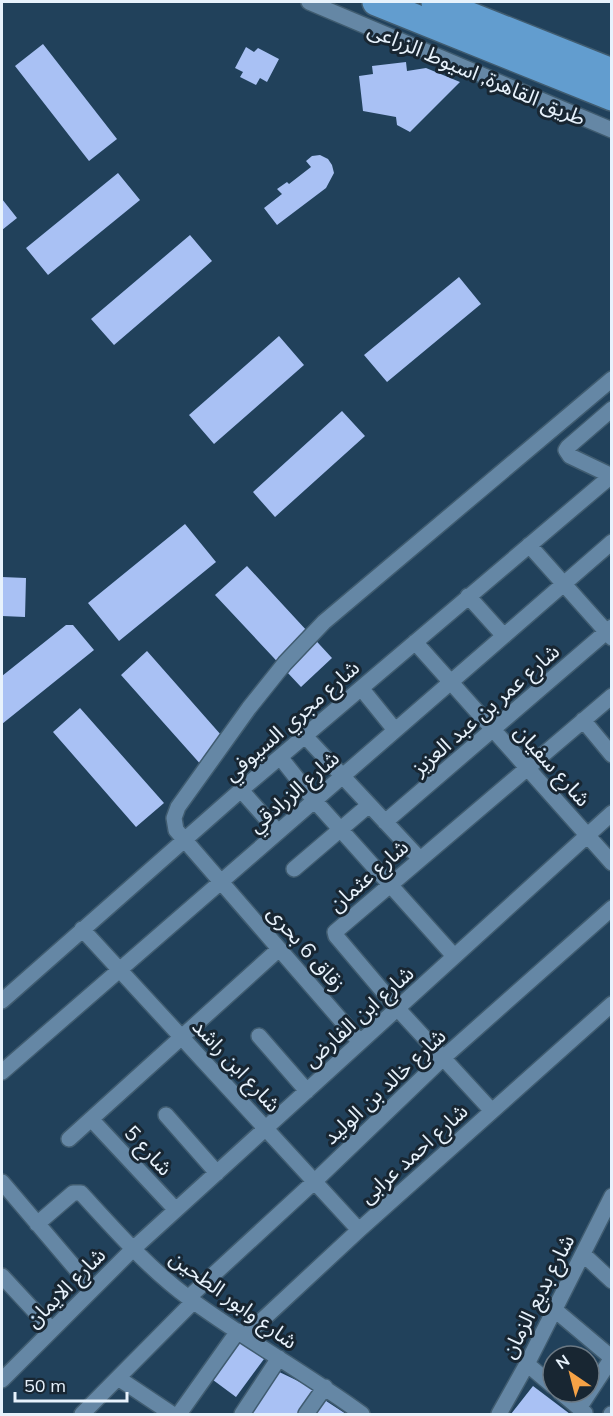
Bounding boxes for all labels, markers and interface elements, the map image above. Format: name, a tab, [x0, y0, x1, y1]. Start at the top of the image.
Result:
street label: طريق القاهرة, اسيوط الزراعى	[364, 15, 590, 132]
street label: شارع عمر بن عبد العزيز	[405, 638, 566, 783]
street label: شارع مجري السيوفي	[218, 654, 367, 789]
street label: شارع سفيان	[507, 719, 597, 813]
street label: شارع الزرادقي	[242, 744, 346, 841]
street label: شارع عثمان	[323, 833, 415, 919]
street label: زقاق 6 بحرى	[263, 900, 351, 996]
street label: شارع ابن الفارض	[298, 960, 420, 1075]
street label: شارع ابن راشد	[185, 1013, 287, 1119]
street label: شارع خالد بن الوليد	[317, 1023, 453, 1152]
street label: شارع احمد عرابى	[353, 1097, 475, 1211]
street label: شارع 5	[117, 1120, 179, 1182]
street label: شارع بديع الزمان	[495, 1230, 582, 1364]
street label: شارع الايمان	[20, 1242, 113, 1335]
street label: شارع وابور الطحين	[163, 1244, 303, 1356]
north arrow	[541, 1344, 601, 1404]
text: N	[552, 1350, 573, 1373]
scale bar	[15, 1365, 128, 1403]
text: 50 m	[24, 1374, 66, 1397]

